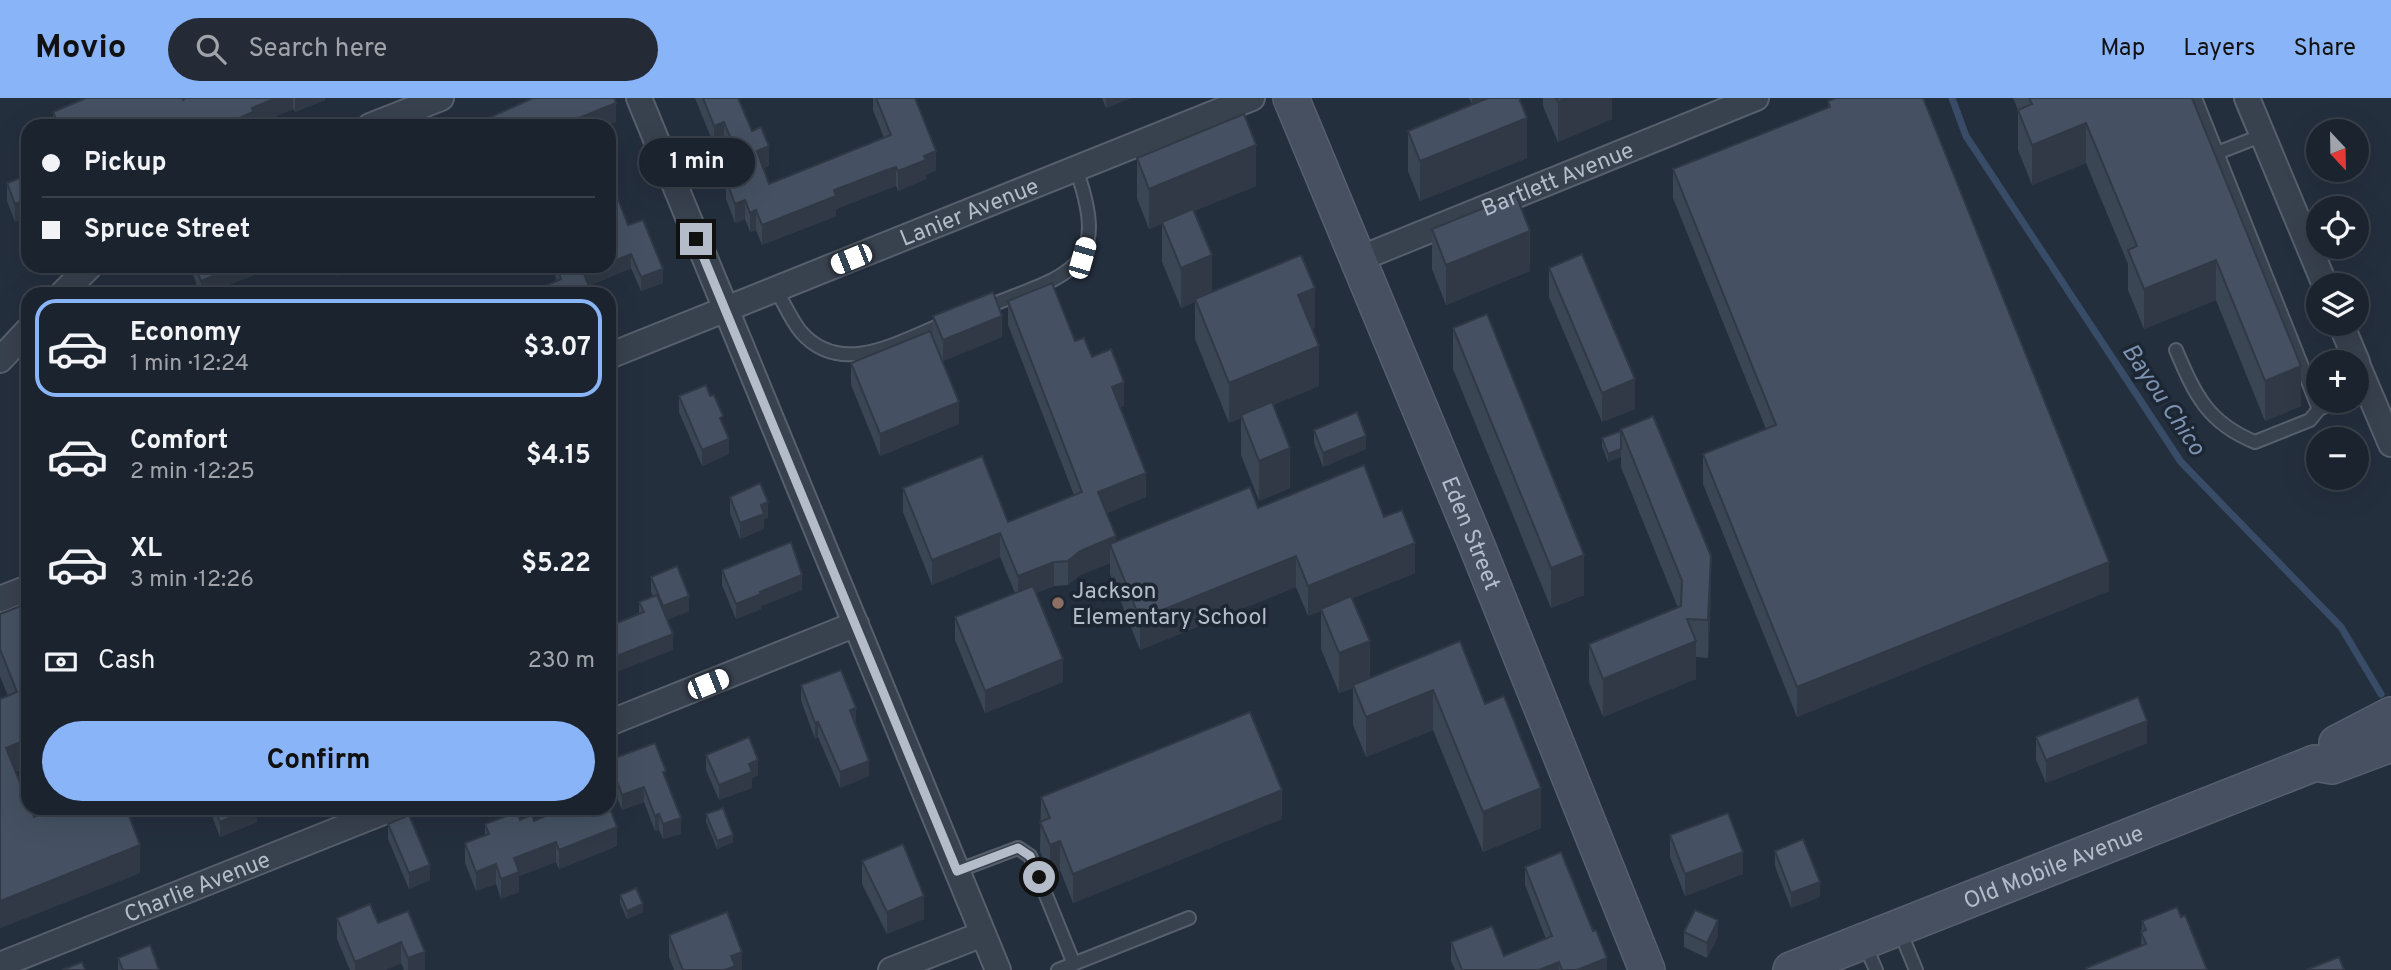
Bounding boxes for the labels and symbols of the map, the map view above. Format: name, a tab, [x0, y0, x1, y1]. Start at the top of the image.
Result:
north arrow	[2306, 119, 2370, 182]
street label: Bartlett Avenue	[1478, 137, 1639, 225]
callout: 1 min	[638, 138, 754, 186]
street label: Lanier Avenue	[896, 173, 1044, 255]
route end	[680, 223, 712, 255]
car	[1067, 235, 1098, 281]
car	[828, 241, 875, 277]
water label: Bayou Chico	[2114, 339, 2211, 462]
street label: Eden Street	[1433, 473, 1505, 595]
place label: Jackson Elementary School	[1072, 578, 1267, 633]
marker: Jackson Elementary School	[1050, 595, 1066, 611]
car	[685, 666, 732, 702]
street label: Old Mobile Avenue	[1960, 820, 2148, 917]
street label: Charlie Avenue	[121, 846, 275, 931]
route start	[1023, 861, 1055, 893]

